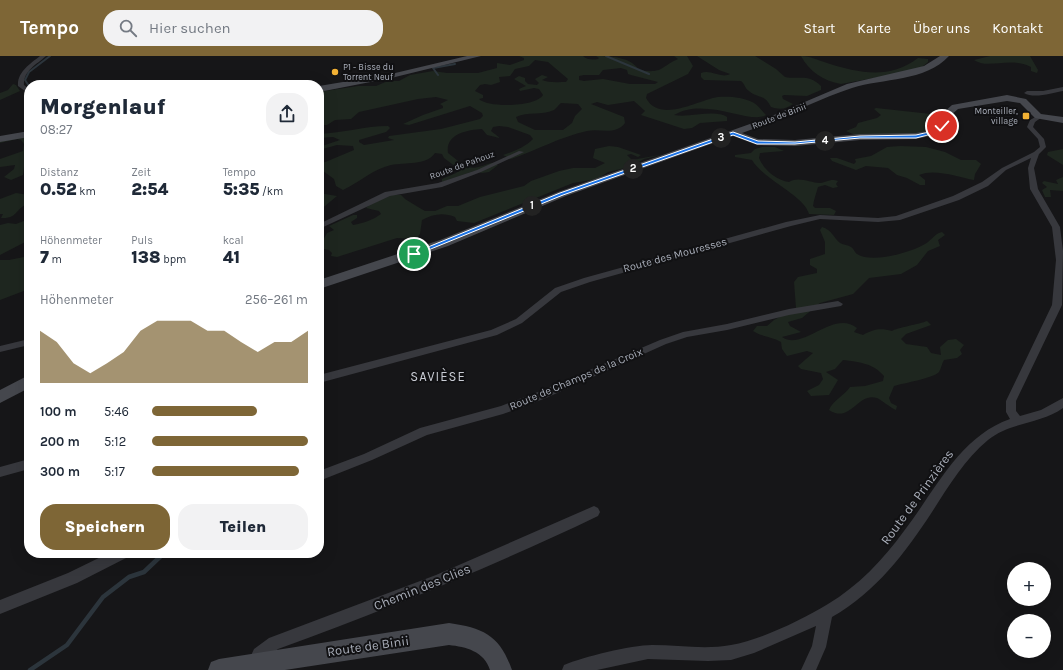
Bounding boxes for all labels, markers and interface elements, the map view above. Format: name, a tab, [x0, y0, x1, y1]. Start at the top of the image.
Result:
search box	[103, 10, 383, 46]
text: Tempo	[20, 17, 79, 39]
icon: search	[117, 17, 139, 39]
text: Hier suchen	[149, 19, 231, 37]
text: Start	[803, 20, 835, 37]
text: Karte	[857, 20, 891, 37]
text: Über uns	[913, 20, 970, 37]
text: Kontakt	[992, 20, 1043, 37]
place label: P1 - Bisse du Torrent Neuf	[343, 62, 394, 82]
marker: P1 - Bisse du Torrent Neuf	[330, 67, 340, 77]
button: share	[266, 93, 308, 135]
text: Morgenlauf	[40, 94, 165, 120]
street label: Route de Binii	[751, 101, 807, 131]
place label: Monteiller, village	[975, 106, 1018, 126]
pin	[925, 109, 959, 143]
marker: Monteiller, village	[1021, 111, 1031, 121]
icon: check	[931, 115, 953, 137]
text: 08:27	[40, 122, 72, 137]
pin: 3	[711, 128, 731, 148]
text: 3	[718, 131, 724, 144]
pin: 4	[815, 131, 835, 151]
text: 4	[822, 134, 828, 147]
street label: Route de Pahouz	[428, 149, 496, 181]
pin: 2	[623, 159, 643, 179]
text: 2	[630, 162, 636, 175]
text: Distanz	[40, 166, 78, 179]
text: Zeit	[131, 166, 151, 179]
text: Tempo	[223, 166, 256, 179]
text: 0.52	[40, 179, 77, 199]
text: 2:54	[131, 179, 168, 199]
text: 5:35	[223, 179, 260, 199]
text: km	[77, 185, 96, 198]
text: /km	[260, 185, 283, 198]
pin: 1	[522, 196, 542, 216]
text: 1	[530, 199, 534, 212]
text: Höhenmeter	[40, 234, 102, 247]
text: Puls	[131, 234, 153, 247]
text: kcal	[223, 234, 244, 247]
street label: Route des Mouresses	[622, 235, 729, 275]
pin	[397, 237, 431, 271]
icon: arrive	[403, 243, 425, 265]
text: 7	[40, 247, 49, 267]
text: 138	[131, 247, 161, 267]
text: 41	[223, 247, 240, 267]
text: m	[49, 253, 62, 266]
text: bpm	[161, 253, 186, 266]
text: Höhenmeter	[40, 292, 113, 307]
text: 256–261 m	[245, 292, 308, 307]
street label: Route de Champs de la Croix	[508, 345, 645, 413]
district label: SAVIÈSE	[410, 367, 466, 384]
text: 100 m	[40, 404, 77, 419]
text: 5:46	[104, 404, 129, 419]
text: 200 m	[40, 434, 80, 449]
text: 5:12	[104, 434, 126, 449]
street label: Route de Prinzières	[878, 447, 957, 547]
text: 300 m	[40, 464, 80, 479]
text: 5:17	[104, 464, 125, 479]
button: Speichern	[40, 504, 170, 550]
button: Teilen	[178, 504, 308, 550]
street label: Chemin des Clies	[372, 561, 473, 613]
map controls	[1007, 562, 1051, 658]
button: +	[1007, 562, 1051, 606]
button: −	[1007, 614, 1051, 658]
street label: Route de Binii	[326, 633, 410, 659]

